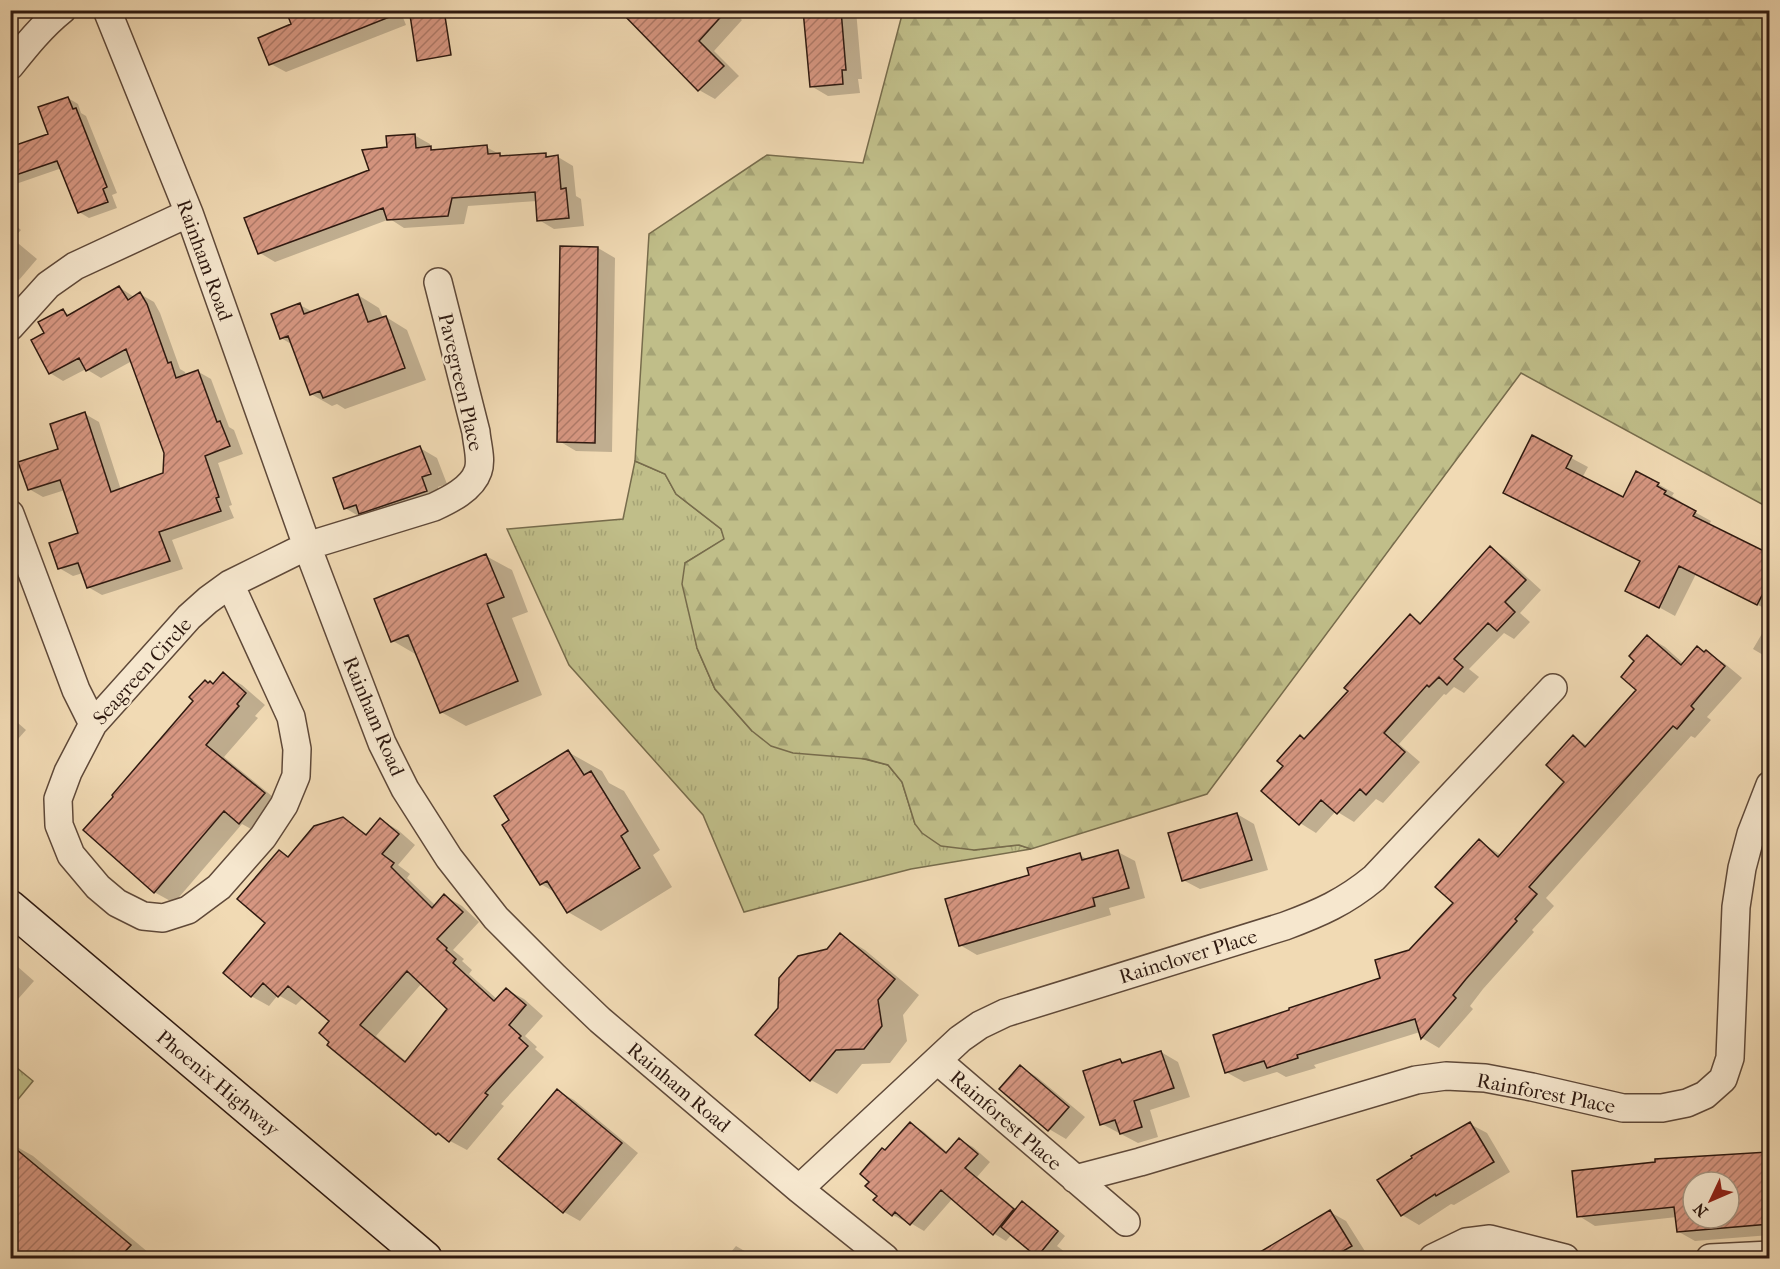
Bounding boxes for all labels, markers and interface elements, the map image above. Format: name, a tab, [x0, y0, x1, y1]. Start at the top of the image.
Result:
street label: Rainham Road	[172, 196, 238, 325]
street label: Pavegreen Place	[433, 311, 488, 453]
street label: Seagreen Circle	[88, 613, 197, 730]
street label: Rainham Road	[338, 653, 409, 780]
street label: Rainclover Place	[1116, 925, 1260, 988]
street label: Phoenix Highway	[152, 1025, 285, 1142]
street label: Rainham Road	[622, 1038, 736, 1138]
street label: Rainforest Place	[945, 1066, 1066, 1175]
street label: Rainforest Place	[1475, 1069, 1617, 1118]
north arrow	[1681, 1170, 1741, 1230]
text: N	[1689, 1198, 1712, 1221]

